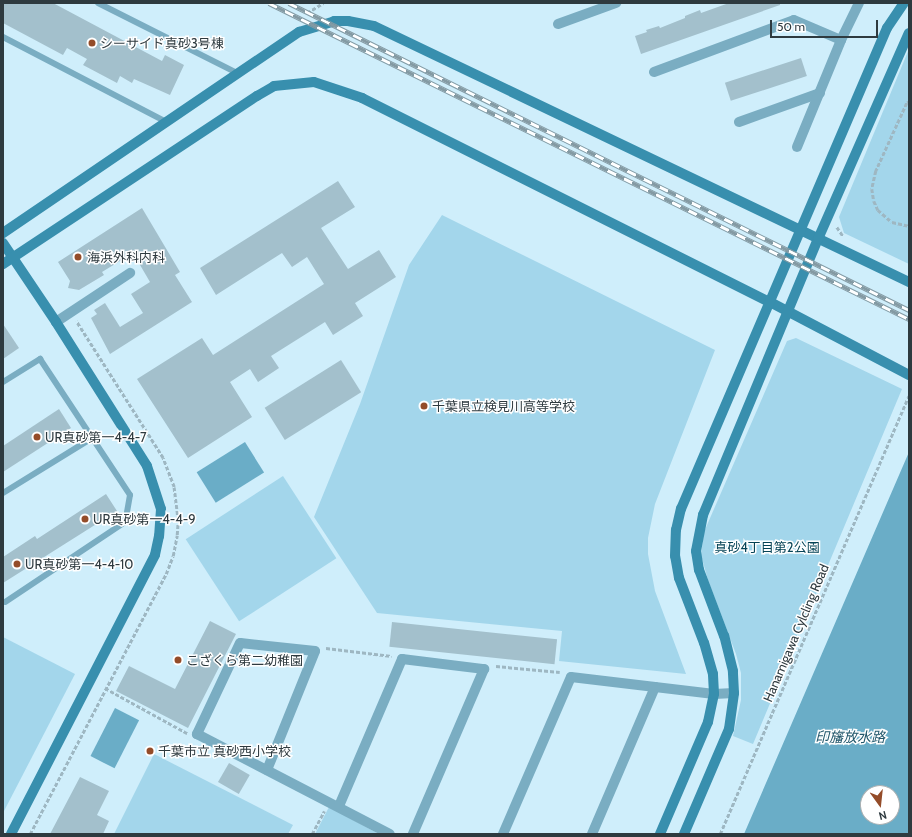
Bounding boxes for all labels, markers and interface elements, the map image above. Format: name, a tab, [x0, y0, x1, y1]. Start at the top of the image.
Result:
scale bar	[772, 12, 880, 38]
text: 50 m	[777, 19, 805, 34]
place label: シーサイド真砂3号棟	[100, 35, 224, 51]
marker: シーサイド真砂3号棟	[87, 38, 97, 48]
place label: 海浜外科内科	[87, 249, 165, 265]
marker: 海浜外科内科	[72, 251, 84, 263]
place label: 千葉県立検見川高等学校	[432, 398, 575, 414]
marker: 千葉県立検見川高等学校	[419, 401, 429, 411]
place label: UR真砂第一4-4-7	[45, 429, 147, 445]
marker: UR真砂第一4-4-7	[32, 432, 42, 442]
place label: UR真砂第一4-4-9	[93, 511, 196, 527]
marker: UR真砂第一4-4-9	[80, 514, 90, 524]
park label: 真砂4丁目第2公園	[714, 539, 820, 555]
place label: UR真砂第一4-4-10	[25, 556, 133, 572]
marker: UR真砂第一4-4-10	[12, 559, 22, 569]
street label: Hanamigawa Cylcling Road	[760, 562, 832, 704]
place label: こざくら第二幼稚園	[186, 652, 303, 668]
marker: こざくら第二幼稚園	[173, 655, 183, 665]
water label: 印旛放水路	[815, 729, 885, 745]
place label: 千葉市立 真砂西小学校	[158, 743, 291, 759]
marker: 千葉市立 真砂西小学校	[145, 746, 155, 756]
north arrow	[860, 785, 900, 825]
text: N	[877, 808, 888, 823]

